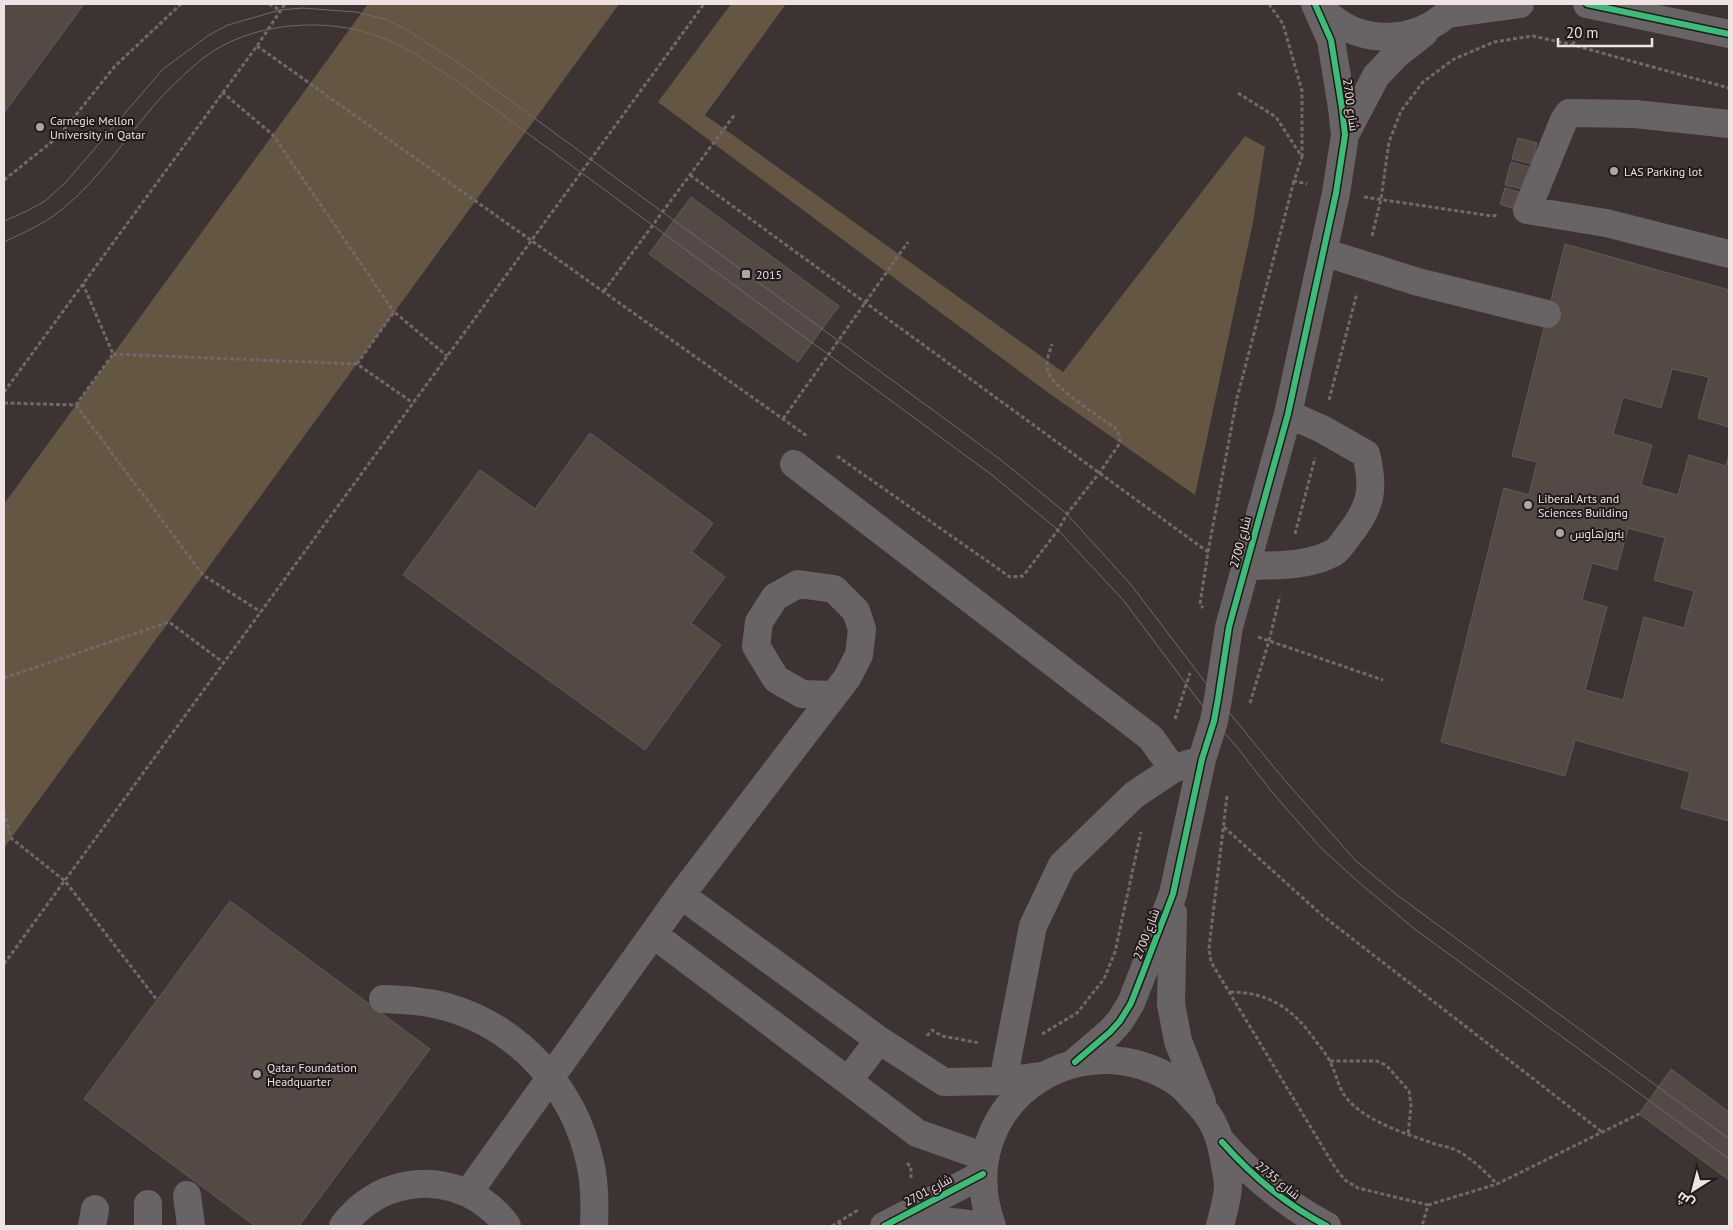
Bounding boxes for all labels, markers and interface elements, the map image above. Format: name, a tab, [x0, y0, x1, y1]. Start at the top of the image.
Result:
scale bar	[1558, 15, 1652, 47]
text: 20 m	[1566, 23, 1599, 42]
street label: شارع 2700	[1339, 78, 1362, 132]
place label: Carnegie Mellon University in Qatar	[50, 113, 145, 142]
marker: Carnegie Mellon University in Qatar	[34, 121, 46, 133]
place label: LAS Parking lot	[1624, 164, 1702, 179]
marker: LAS Parking lot	[1608, 165, 1620, 177]
place label: 2015	[756, 267, 782, 282]
marker: 2015	[740, 268, 752, 280]
place label: Liberal Arts and Sciences Building	[1538, 491, 1628, 520]
marker: Liberal Arts and Sciences Building	[1522, 499, 1534, 511]
street label: شارع 2700	[1226, 515, 1255, 570]
place label: بنروزهاوس	[1570, 526, 1624, 541]
marker: بنروزهاوس	[1554, 527, 1566, 539]
street label: شارع 2700	[1130, 907, 1163, 962]
place label: Qatar Foundation Headquarter	[267, 1060, 357, 1089]
marker: Qatar Foundation Headquarter	[251, 1068, 263, 1080]
street label: شارع 2735	[1252, 1158, 1303, 1203]
north arrow	[1668, 1165, 1718, 1215]
street label: شارع 2701	[901, 1171, 955, 1210]
text: ش	[1673, 1188, 1698, 1213]

